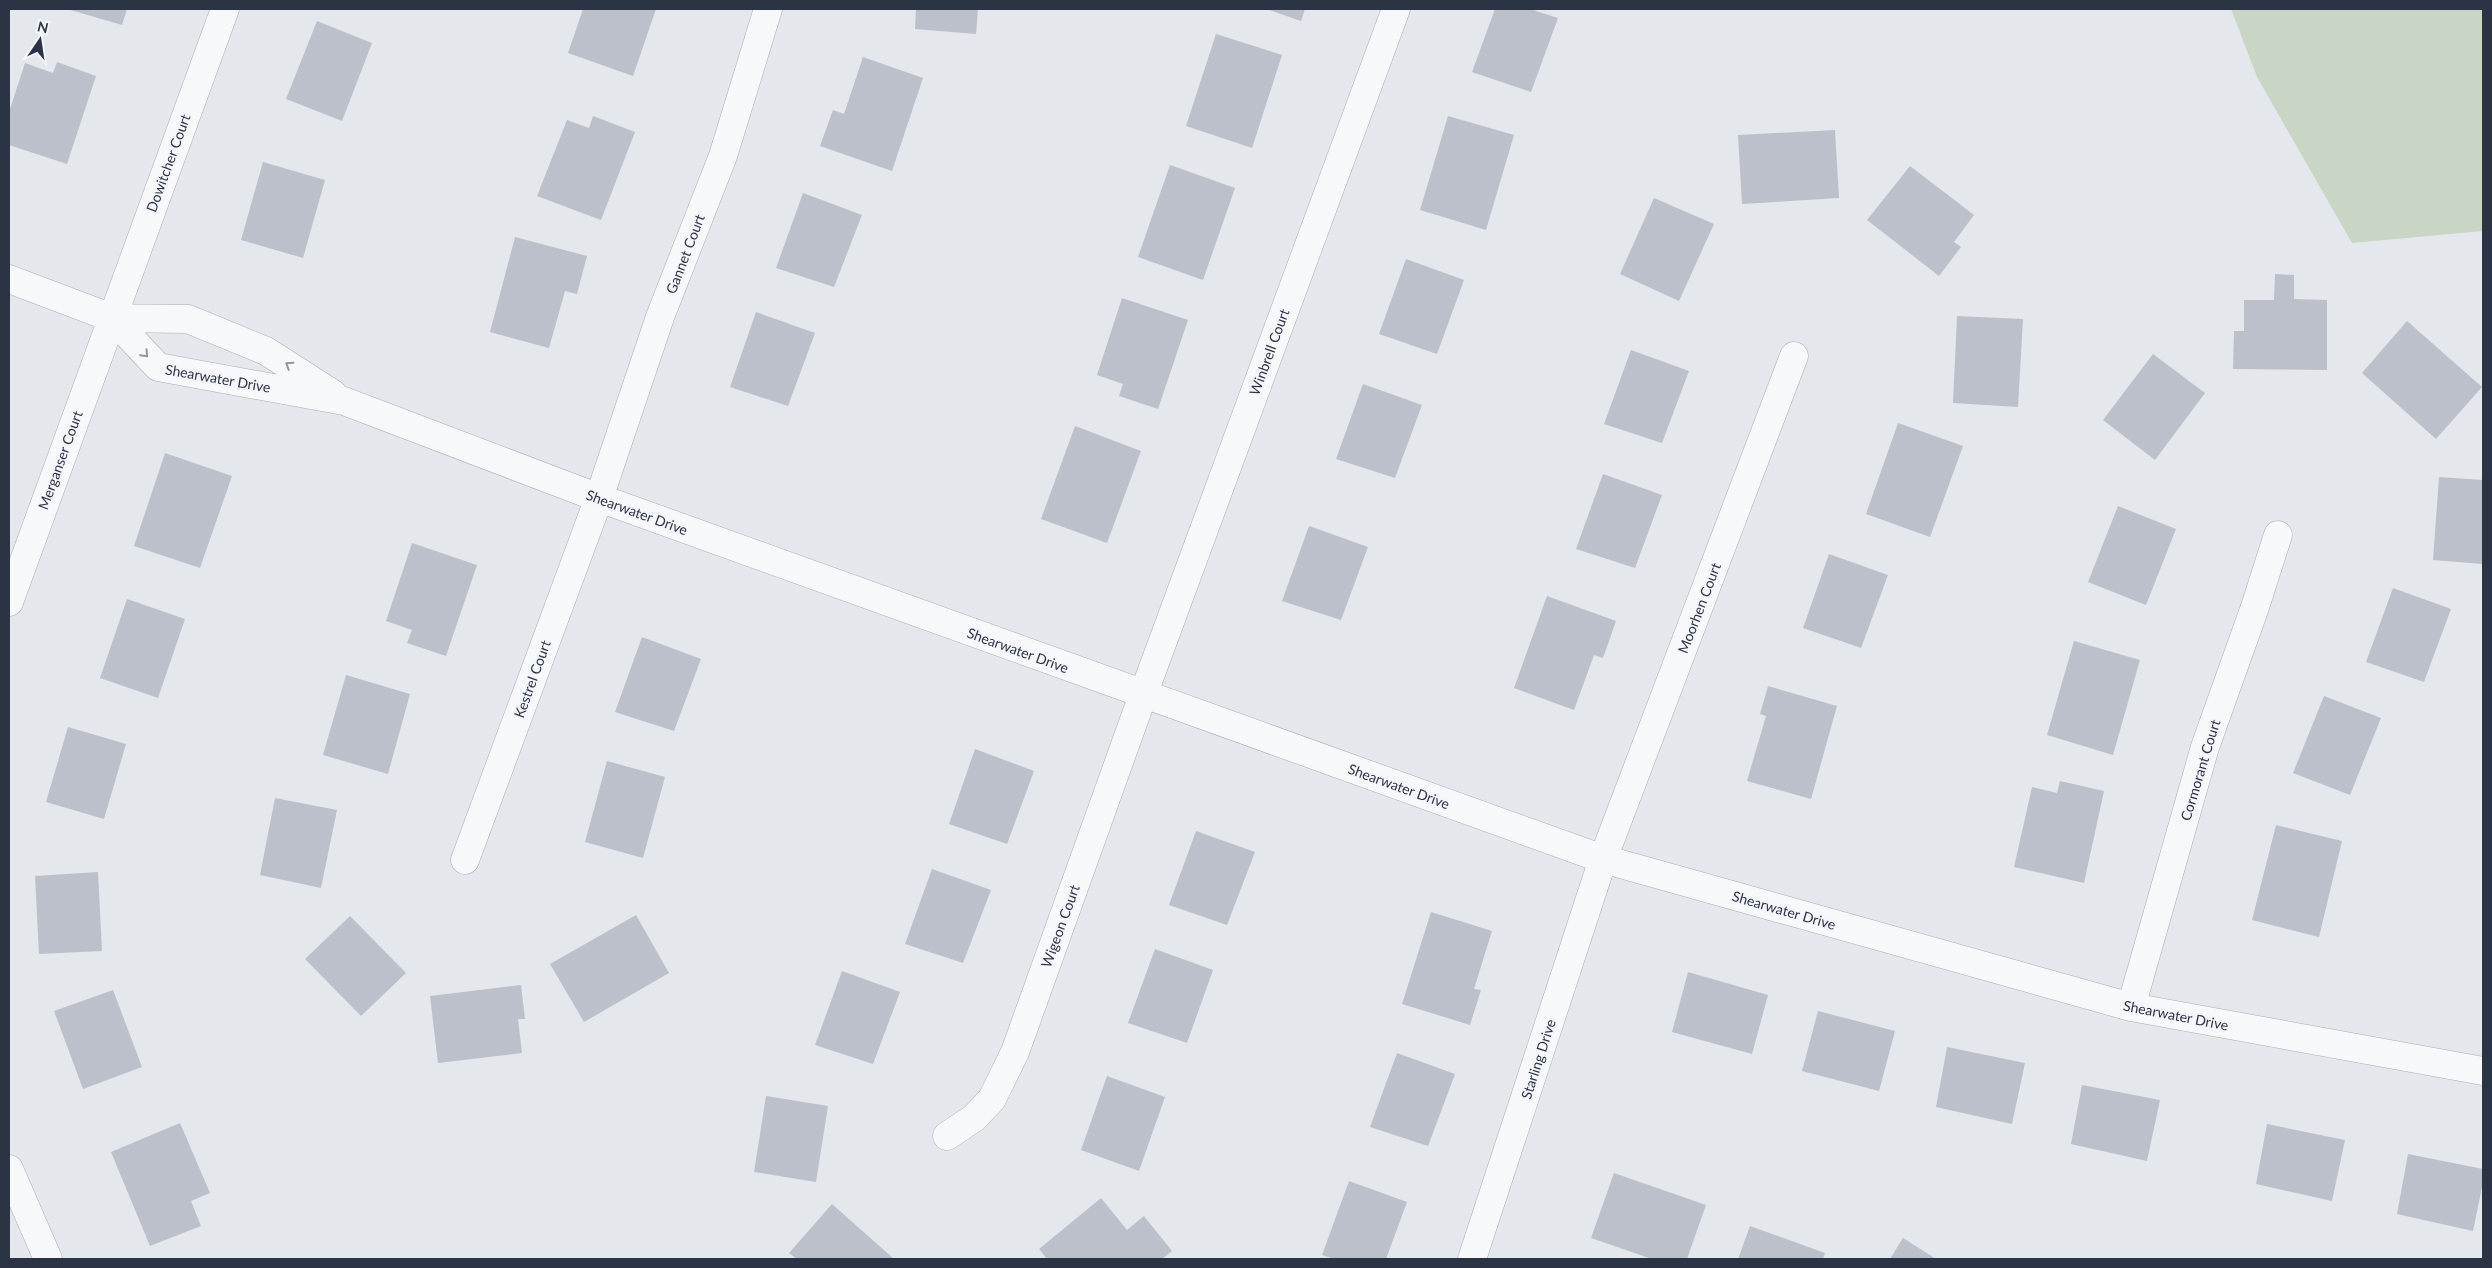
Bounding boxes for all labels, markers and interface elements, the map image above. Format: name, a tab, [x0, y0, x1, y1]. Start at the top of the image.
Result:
north arrow	[15, 15, 65, 65]
text: N	[36, 17, 50, 36]
street label: Dowitcher Court	[142, 112, 194, 214]
street label: Gannet Court	[662, 212, 708, 296]
street label: Winbrell Court	[1245, 306, 1293, 398]
one-way arrow	[139, 348, 148, 357]
street label: Shearwater Drive	[164, 360, 272, 396]
one-way arrow	[285, 362, 294, 372]
street label: Merganser Court	[34, 408, 86, 512]
street label: Shearwater Drive	[584, 486, 690, 538]
street label: Moorhen Court	[1674, 560, 1724, 656]
street label: Shearwater Drive	[965, 624, 1071, 676]
street label: Kestrel Court	[510, 638, 554, 720]
street label: Cormorant Court	[2177, 717, 2223, 823]
street label: Shearwater Drive	[1346, 760, 1452, 812]
street label: Wigeon Court	[1037, 882, 1083, 970]
street label: Shearwater Drive	[1730, 887, 1838, 933]
street label: Shearwater Drive	[2122, 996, 2230, 1034]
street label: Starling Drive	[1517, 1017, 1559, 1101]

